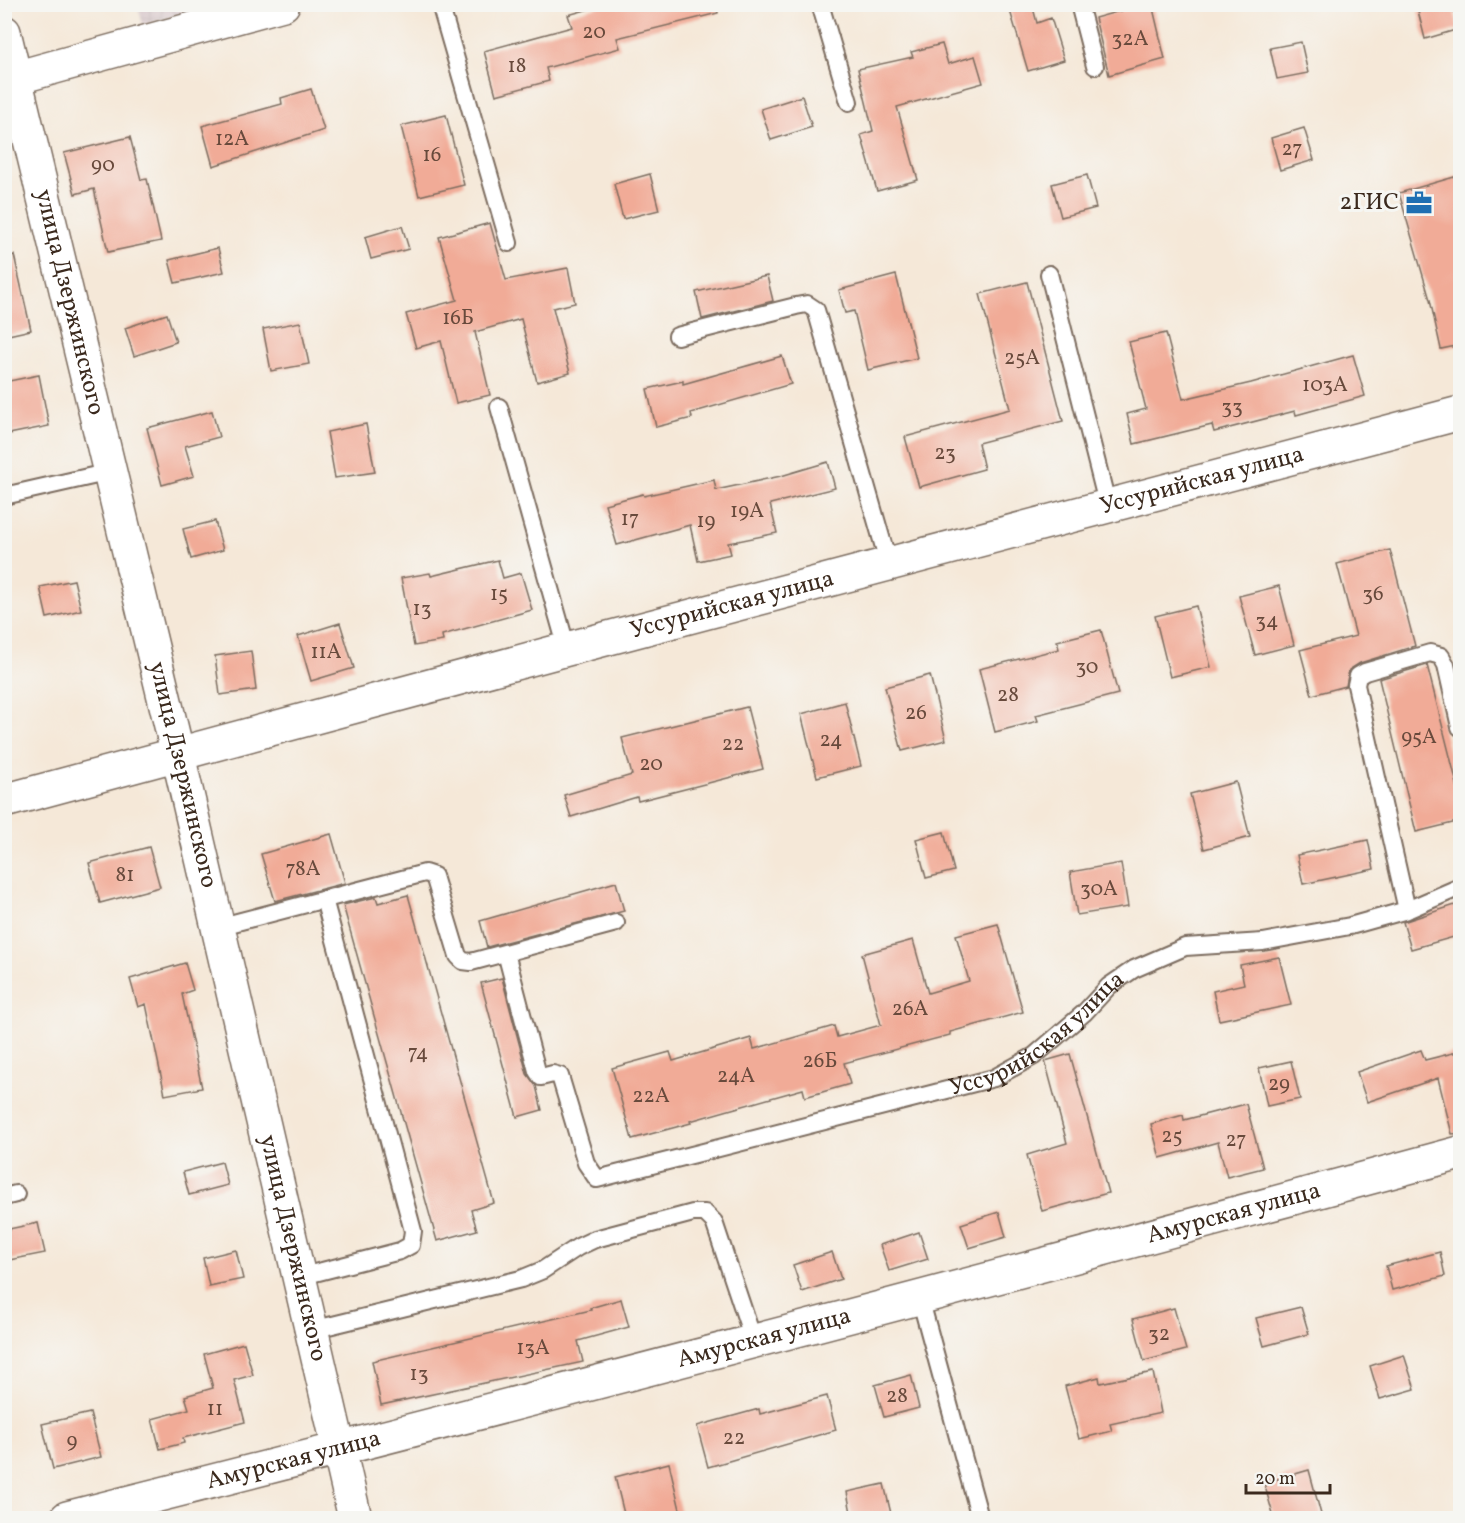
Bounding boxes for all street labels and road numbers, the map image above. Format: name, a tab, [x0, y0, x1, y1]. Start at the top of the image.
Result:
street label: улица Дзержинского	[25, 186, 113, 419]
street label: Уссурийская улица	[1096, 438, 1308, 524]
street label: Уссурийская улица	[626, 562, 838, 649]
street label: улица Дзержинского	[139, 658, 225, 891]
street label: Уссурийская улица	[946, 963, 1132, 1106]
street label: улица Дзержинского	[250, 1132, 335, 1365]
street label: Амурская улица	[1143, 1174, 1325, 1253]
street label: Амурская улица	[674, 1299, 855, 1378]
street label: Амурская улица	[203, 1422, 385, 1499]

